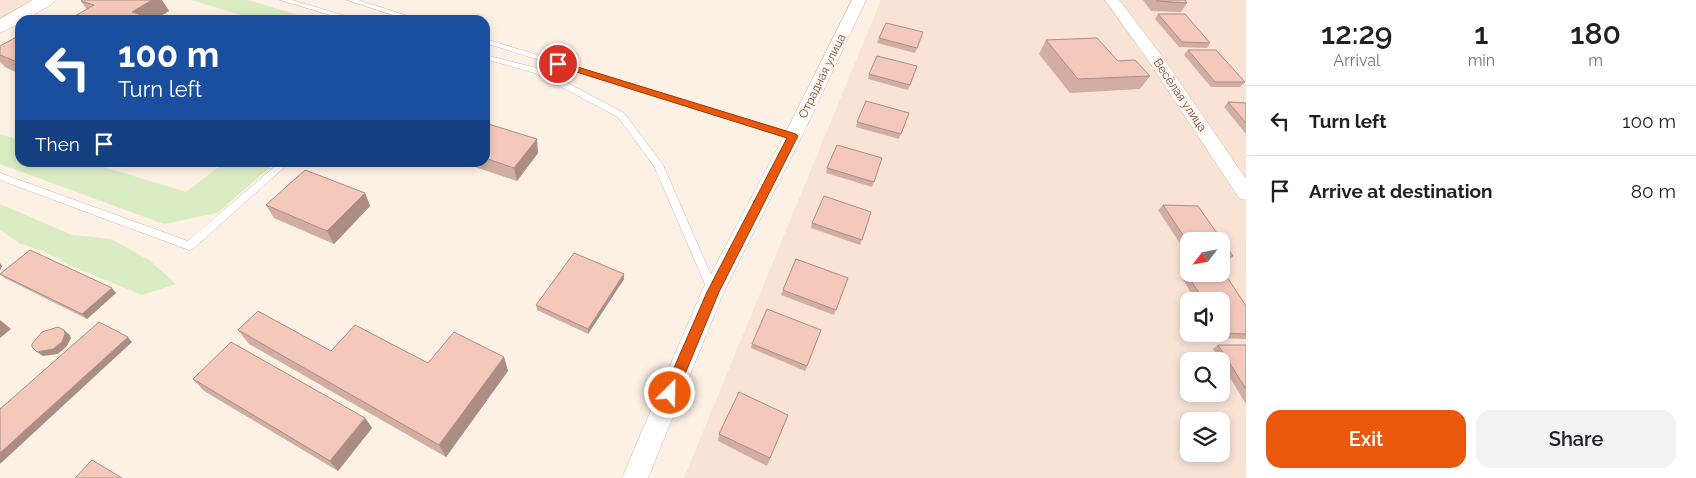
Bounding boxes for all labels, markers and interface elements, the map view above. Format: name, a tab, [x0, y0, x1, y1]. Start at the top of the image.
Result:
text: 12:29	[1321, 16, 1393, 51]
text: 1	[1474, 16, 1488, 51]
text: 180	[1570, 16, 1621, 51]
street label: Отрадная улица	[796, 32, 848, 120]
text: 100 m	[118, 34, 219, 75]
icon: left	[35, 35, 100, 100]
pin	[537, 43, 579, 85]
icon: arrive	[544, 50, 572, 78]
text: Arrival	[1333, 51, 1380, 70]
text: min	[1468, 51, 1495, 70]
text: m	[1588, 51, 1603, 70]
street label: Весёлая улица	[1150, 56, 1210, 134]
text: Turn left	[118, 76, 202, 102]
icon: left	[1266, 107, 1294, 135]
text: Turn left	[1309, 110, 1386, 132]
text: 100 m	[1622, 110, 1676, 132]
icon: arrive	[90, 130, 118, 158]
text: Then	[35, 133, 80, 155]
icon: arrive	[1266, 177, 1294, 205]
text: Arrive at destination	[1309, 180, 1493, 202]
text: 80 m	[1631, 180, 1676, 202]
north arrow	[1180, 232, 1230, 282]
map controls	[1180, 232, 1230, 462]
button: sound	[1180, 292, 1230, 342]
button: search	[1180, 352, 1230, 402]
position arrow	[643, 366, 695, 418]
button: Exit	[1266, 410, 1466, 468]
button: Share	[1476, 410, 1676, 468]
button: layers	[1180, 412, 1230, 462]

